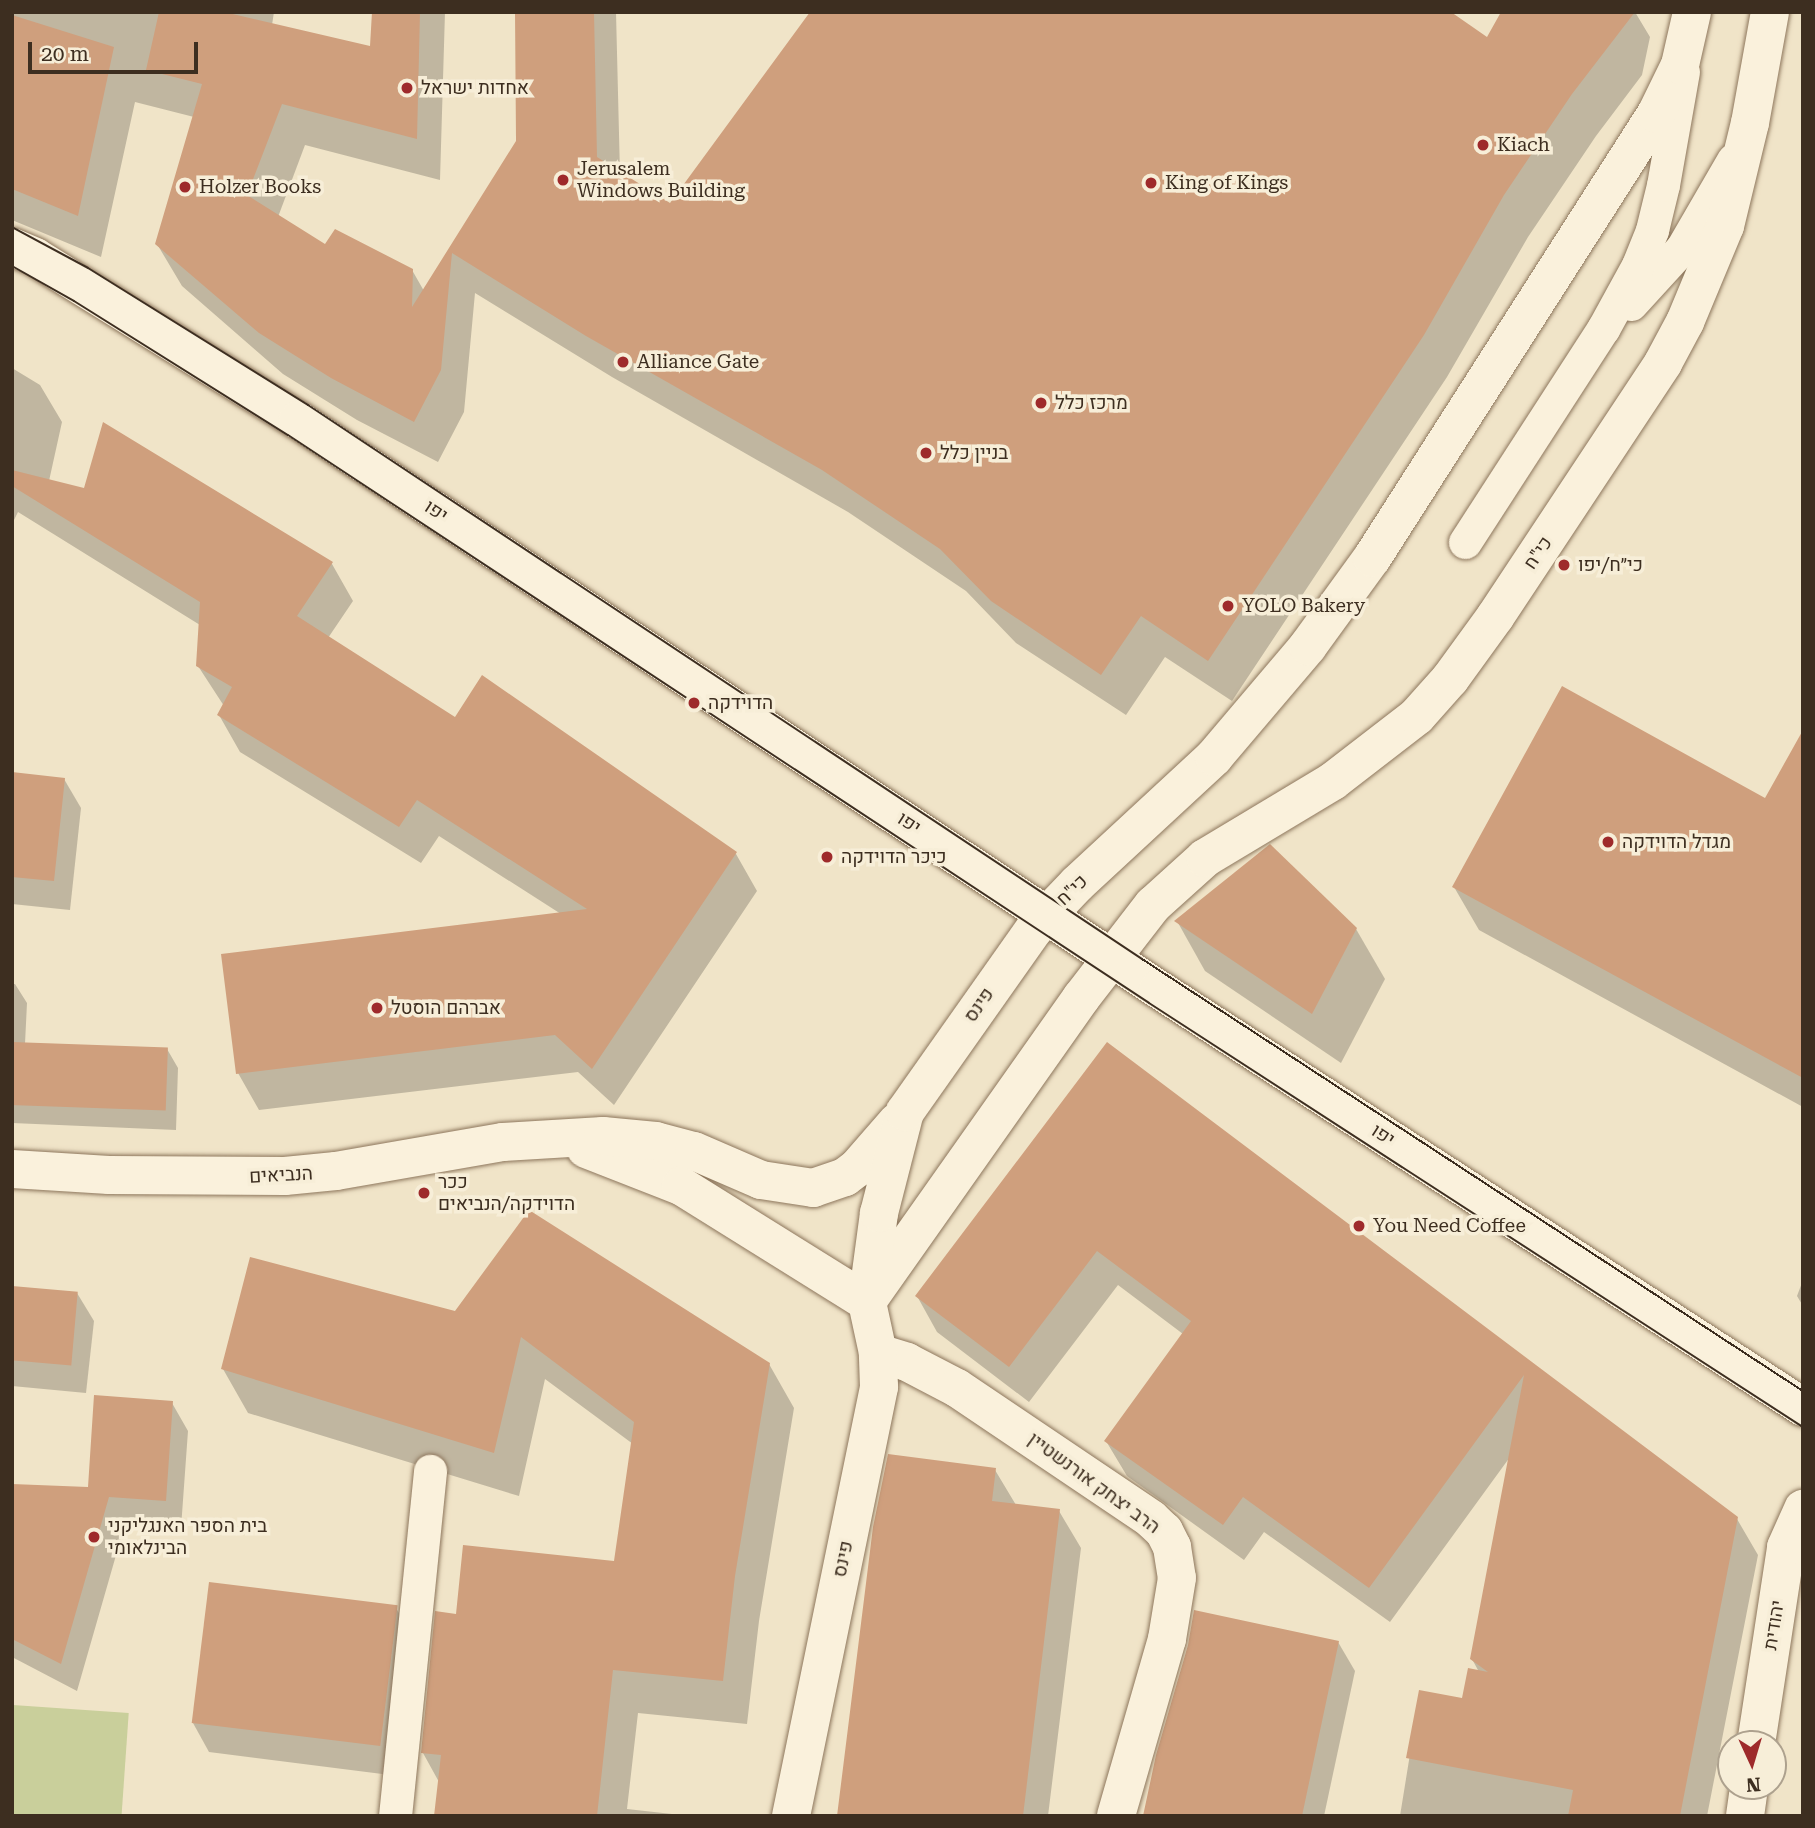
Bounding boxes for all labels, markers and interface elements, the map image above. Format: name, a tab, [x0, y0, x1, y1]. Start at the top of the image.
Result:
scale bar	[32, 28, 201, 72]
text: 20 m	[41, 42, 89, 66]
place label: אחדות ישראל	[421, 77, 529, 99]
marker: אחדות ישראל	[399, 80, 415, 96]
place label: Kiach	[1497, 134, 1550, 156]
marker: Kiach	[1475, 137, 1491, 153]
place label: Jerusalem Windows Building	[577, 158, 745, 202]
marker: Jerusalem Windows Building	[555, 172, 571, 188]
place label: King of Kings	[1165, 172, 1288, 194]
marker: King of Kings	[1143, 175, 1159, 191]
place label: Holzer Books	[199, 176, 321, 198]
marker: Holzer Books	[177, 179, 193, 195]
place label: Alliance Gate	[637, 351, 759, 373]
marker: Alliance Gate	[615, 354, 631, 370]
place label: מרכז כלל	[1055, 392, 1128, 414]
marker: מרכז כלל	[1033, 395, 1049, 411]
place label: בניין כלל	[940, 442, 1008, 464]
marker: בניין כלל	[918, 445, 934, 461]
street label: יפו	[420, 495, 452, 527]
street label: כי"ח	[1519, 532, 1557, 574]
place label: כי״ח/יפו	[1578, 554, 1643, 576]
marker: כי״ח/יפו	[1556, 557, 1572, 573]
place label: YOLO Bakery	[1242, 595, 1365, 617]
marker: YOLO Bakery	[1220, 598, 1236, 614]
place label: הדוידקה	[708, 692, 773, 714]
marker: הדוידקה	[686, 695, 702, 711]
street label: יפו	[893, 807, 925, 839]
place label: מגדל הדוידקה	[1622, 831, 1731, 853]
marker: מגדל הדוידקה	[1600, 834, 1616, 850]
place label: כיכר הדוידקה	[841, 846, 947, 868]
marker: כיכר הדוידקה	[819, 849, 835, 865]
street label: כי"ח	[1052, 870, 1092, 910]
street label: פינס	[959, 983, 999, 1027]
place label: אברהם הוסטל	[391, 997, 501, 1019]
marker: אברהם הוסטל	[369, 1000, 385, 1016]
street label: יפו	[1367, 1119, 1399, 1151]
street label: הנביאים	[249, 1162, 313, 1188]
place label: ככר הדוידקה/הנביאים	[438, 1171, 575, 1215]
marker: ככר הדוידקה/הנביאים	[416, 1185, 432, 1201]
place label: You Need Coffee	[1373, 1215, 1526, 1237]
marker: You Need Coffee	[1351, 1218, 1367, 1234]
street label: הרב יצחק אורנשטיין	[1024, 1428, 1164, 1538]
place label: בית הספר האנגליקני הבינלאומי	[108, 1515, 267, 1559]
marker: בית הספר האנגליקני הבינלאומי	[86, 1529, 102, 1545]
street label: פינס	[828, 1539, 858, 1579]
street label: יהודית	[1759, 1599, 1789, 1651]
north arrow	[1717, 1730, 1787, 1800]
text: N	[1745, 1772, 1761, 1796]

